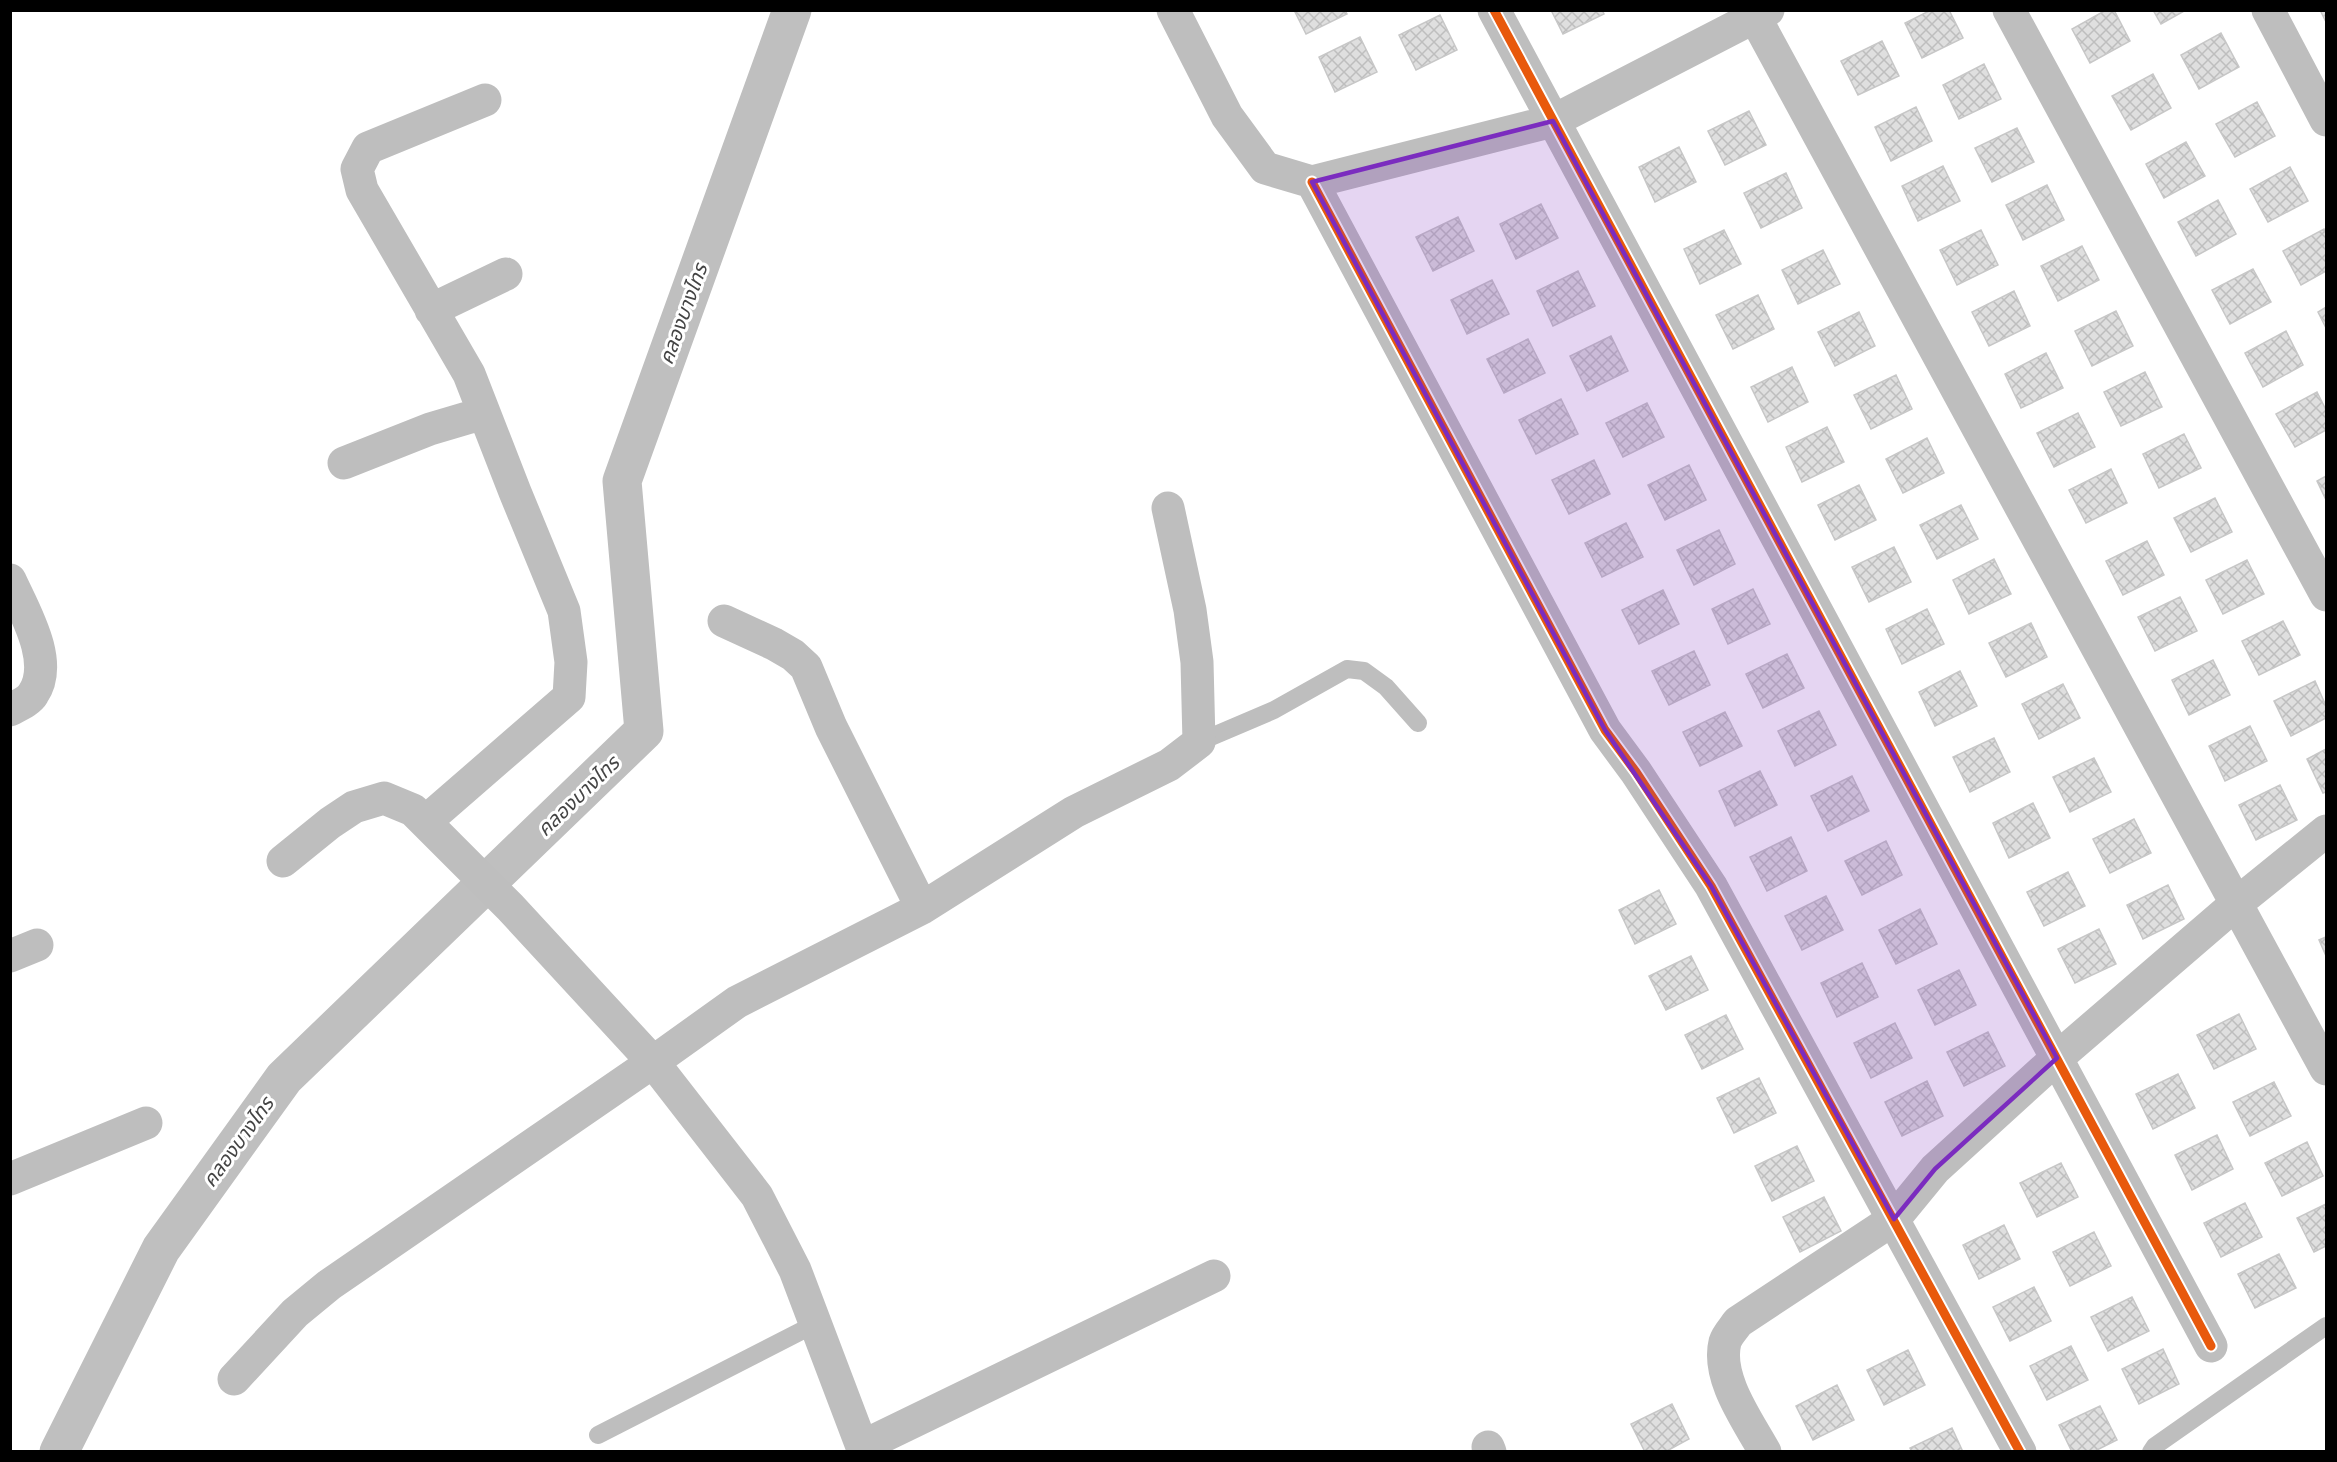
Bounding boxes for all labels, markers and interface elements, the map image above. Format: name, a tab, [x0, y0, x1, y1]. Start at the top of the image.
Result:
water label: คลองบางไทร	[654, 259, 712, 367]
water label: คลองบางไทร	[532, 750, 624, 840]
water label: คลองบางไทร	[197, 1092, 278, 1191]

